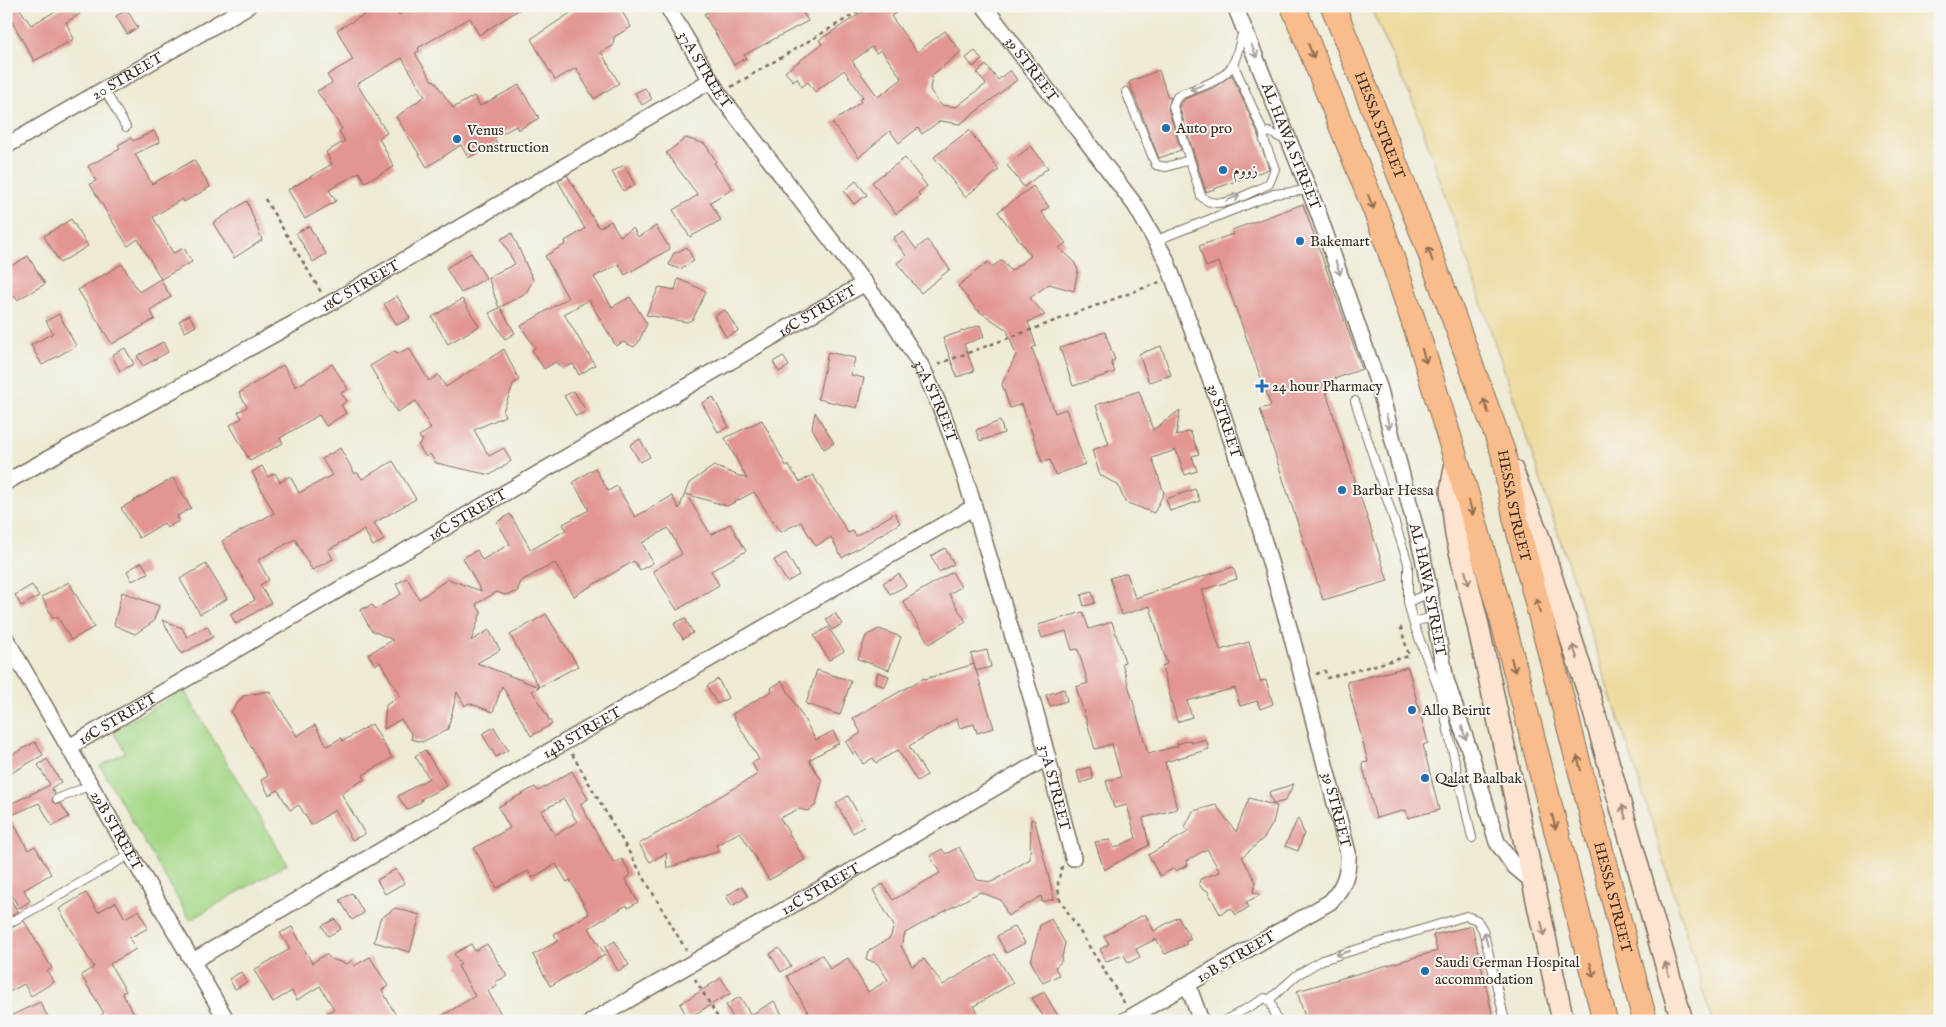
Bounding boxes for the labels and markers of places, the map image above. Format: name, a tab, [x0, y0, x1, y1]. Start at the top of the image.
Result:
place label: Auto pro	[1175, 119, 1232, 138]
place label: Venus Construction	[466, 121, 549, 157]
marker: Auto pro	[1160, 122, 1172, 134]
marker: Venus Construction	[451, 133, 463, 145]
place label: زووم	[1233, 161, 1258, 183]
marker: زووم	[1217, 164, 1229, 176]
place label: Bakemart	[1310, 232, 1370, 251]
marker: Bakemart	[1294, 235, 1306, 247]
place label: 24 hour Pharmacy	[1272, 377, 1383, 396]
marker: 24 hour Pharmacy	[1256, 380, 1268, 392]
place label: Barbar Hessa	[1352, 481, 1434, 500]
marker: Barbar Hessa	[1336, 484, 1348, 496]
place label: Allo Beirut	[1421, 701, 1491, 720]
marker: Allo Beirut	[1406, 704, 1418, 716]
place label: Qalat Baalbak	[1435, 769, 1523, 788]
marker: Qalat Baalbak	[1419, 772, 1431, 784]
place label: Saudi German Hospital accommodation	[1435, 953, 1581, 989]
marker: Saudi German Hospital accommodation	[1419, 965, 1431, 977]

